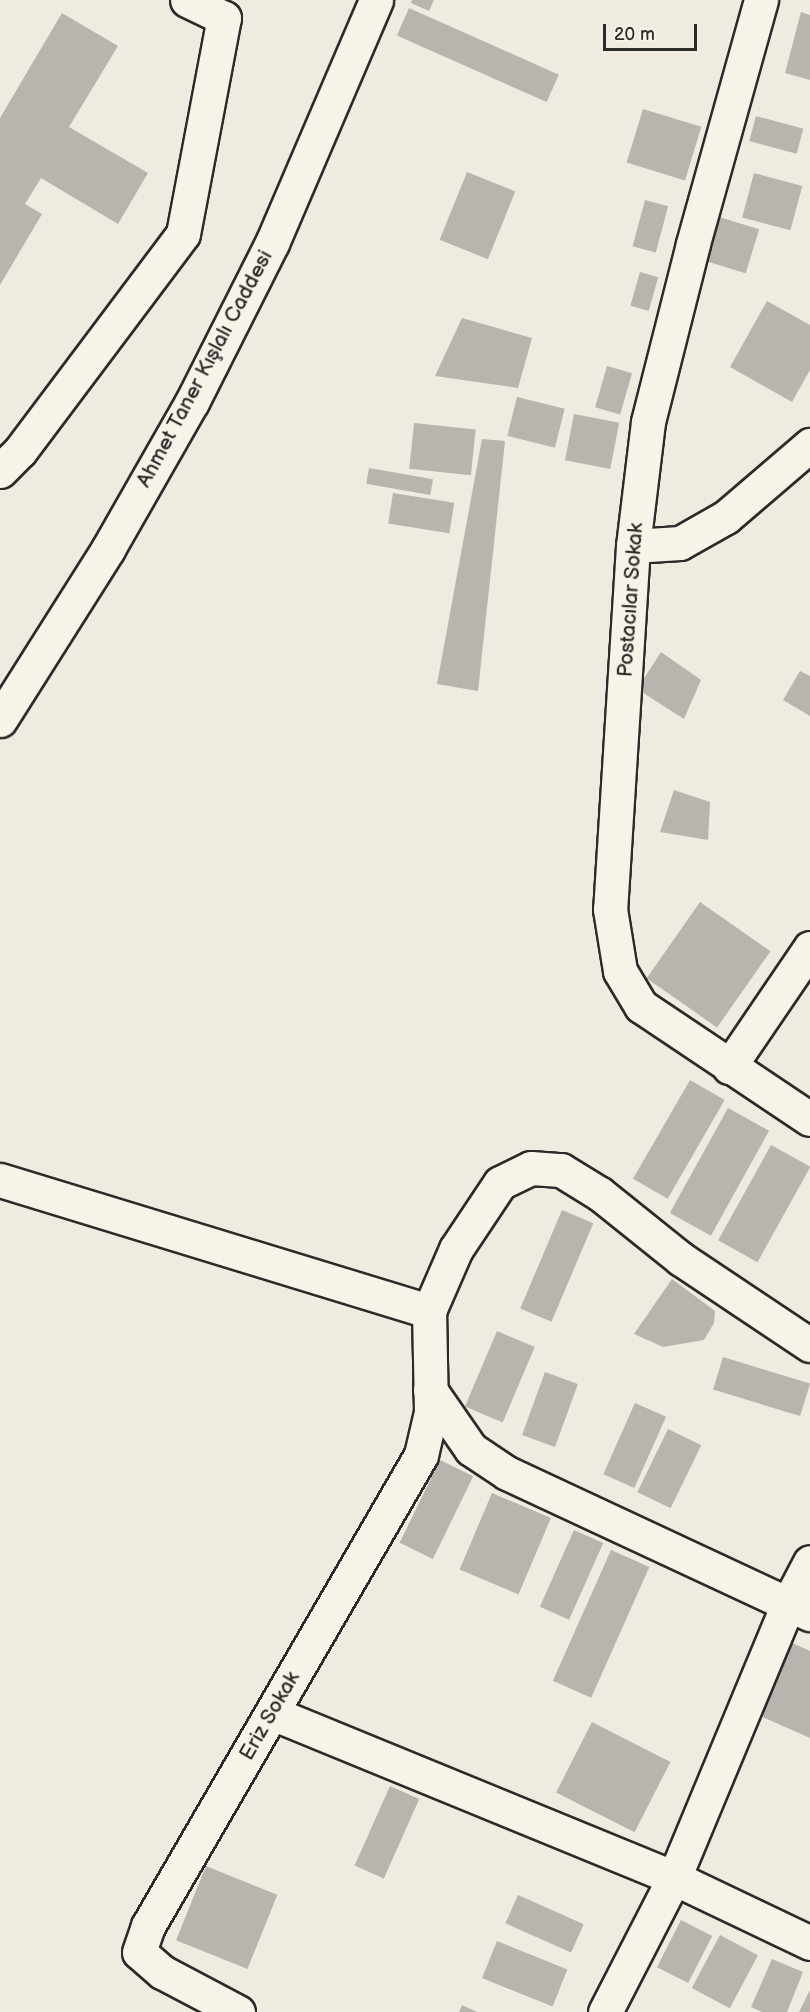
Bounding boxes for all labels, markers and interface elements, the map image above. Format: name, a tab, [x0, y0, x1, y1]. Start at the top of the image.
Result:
scale bar	[606, 12, 700, 50]
text: 20 m	[614, 24, 655, 45]
street label: Ahmet Taner Kışlalı Caddesi	[132, 246, 278, 492]
street label: Postacılar Sokak	[613, 522, 649, 678]
street label: Eriz Sokak	[234, 1667, 306, 1765]

